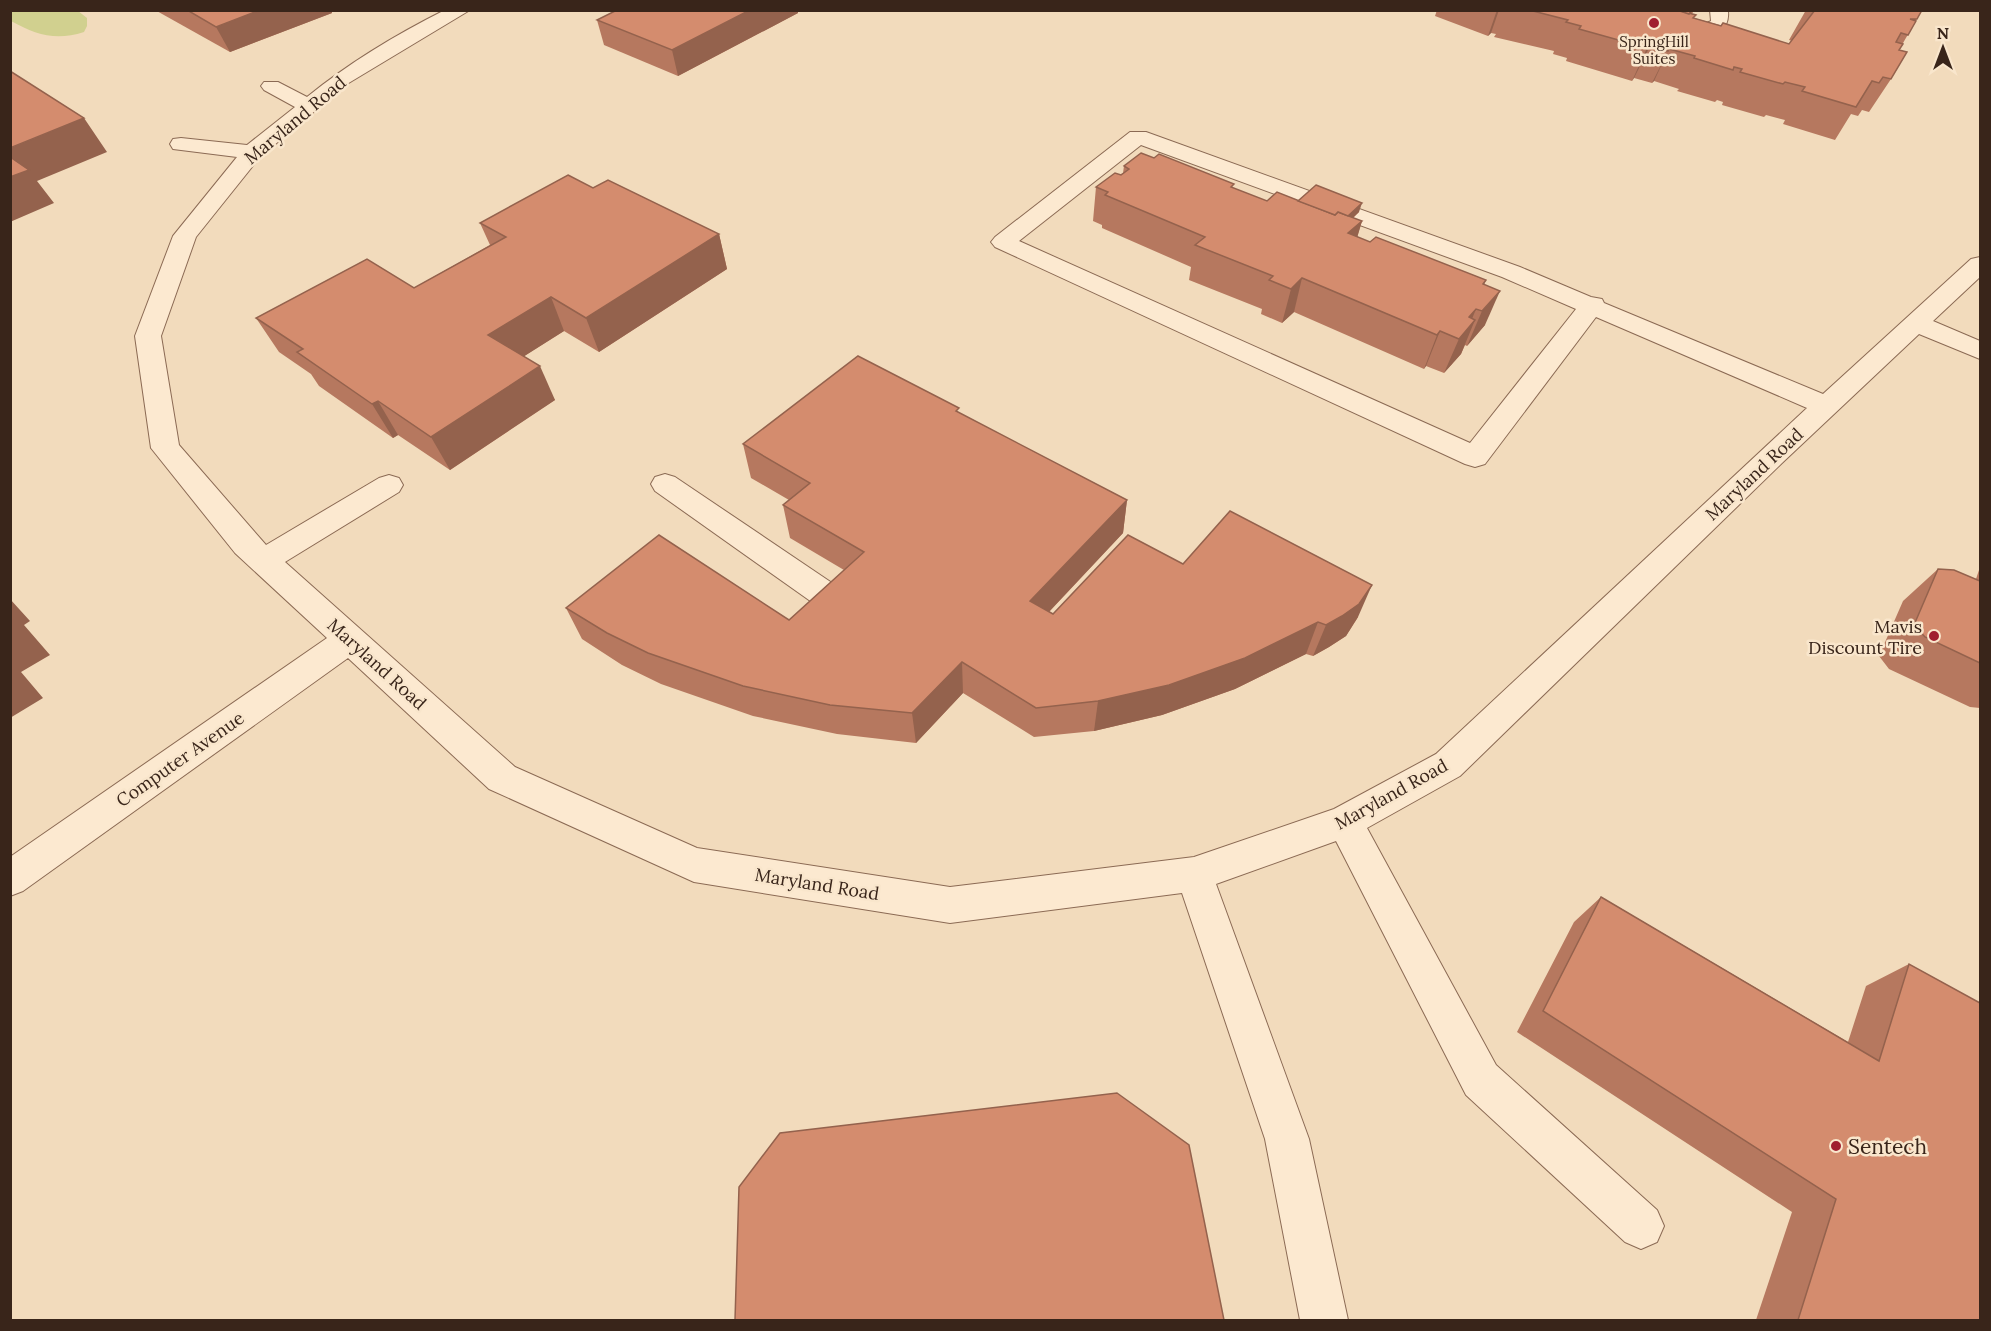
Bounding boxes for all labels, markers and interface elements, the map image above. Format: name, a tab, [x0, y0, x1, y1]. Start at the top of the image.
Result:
marker: SpringHill Suites	[1647, 16, 1661, 30]
north arrow	[1913, 18, 1973, 78]
text: N	[1937, 23, 1949, 43]
place label: SpringHill Suites	[1619, 32, 1689, 68]
street label: Maryland Road	[239, 71, 351, 169]
street label: Maryland Road	[1700, 423, 1808, 525]
street label: Maryland Road	[323, 613, 432, 715]
place label: Mavis Discount Tire	[1808, 615, 1922, 659]
marker: Mavis Discount Tire	[1927, 629, 1941, 643]
street label: Computer Avenue	[112, 706, 249, 812]
street label: Maryland Road	[1330, 753, 1452, 835]
street label: Maryland Road	[753, 863, 881, 905]
place label: Sentech	[1848, 1133, 1927, 1160]
marker: Sentech	[1829, 1139, 1843, 1153]

